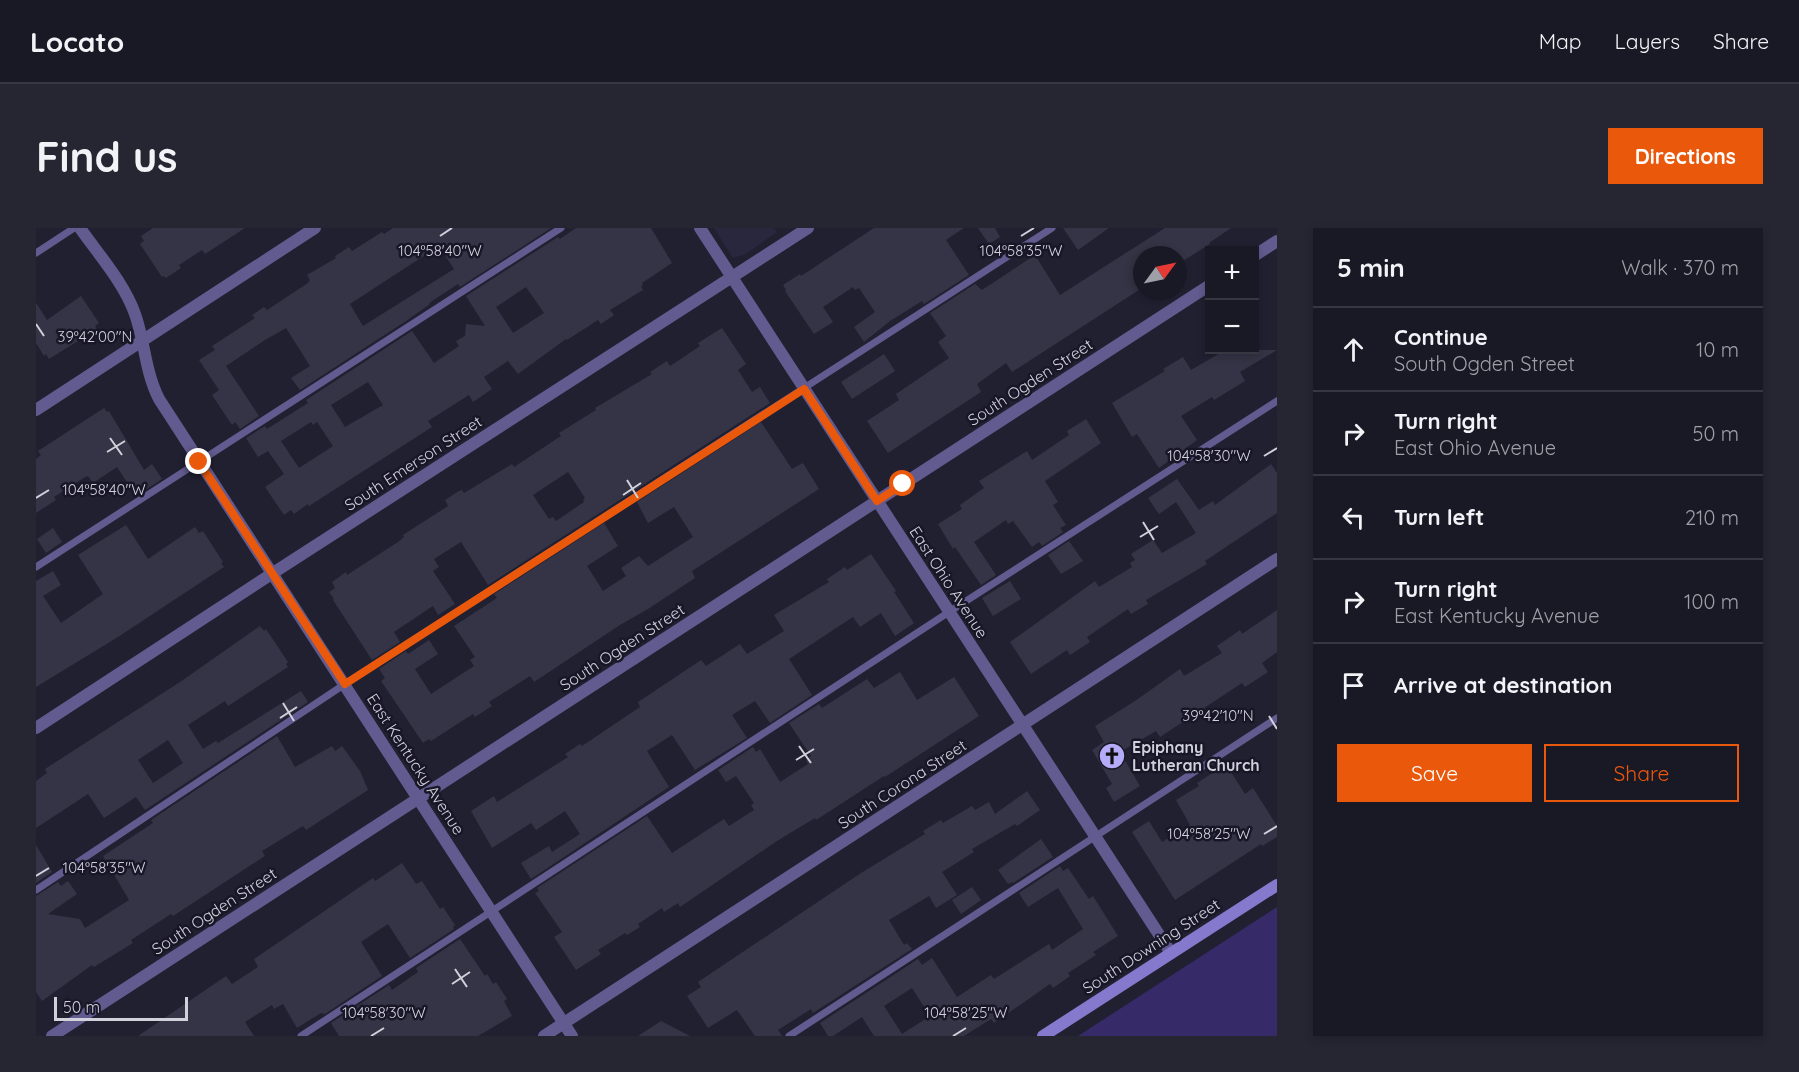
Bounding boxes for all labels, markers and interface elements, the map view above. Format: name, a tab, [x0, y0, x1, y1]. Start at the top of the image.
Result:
text: Locato	[30, 24, 124, 59]
text: Map	[1539, 28, 1582, 54]
text: Layers	[1615, 28, 1680, 54]
text: Share	[1713, 28, 1769, 54]
button: Directions	[1608, 128, 1763, 184]
text: Find us	[36, 130, 178, 183]
text: 104°58'40"W	[398, 241, 482, 260]
text: 104°58'35"W	[980, 241, 1063, 260]
north arrow	[1133, 246, 1187, 300]
map controls	[1205, 246, 1259, 354]
button: +	[1205, 246, 1259, 300]
text: 5 min	[1337, 251, 1405, 284]
text: Walk · 370 m	[1621, 255, 1739, 280]
button: −	[1205, 300, 1259, 354]
text: Continue	[1394, 323, 1488, 351]
text: 39°42'00"N	[58, 327, 132, 346]
icon: ahead	[1337, 333, 1370, 366]
street label: South Ogden Street	[964, 334, 1096, 430]
text: 10 m	[1696, 337, 1739, 362]
text: South Ogden Street	[1394, 351, 1575, 376]
text: Turn right	[1394, 407, 1498, 435]
street label: South Emerson Street	[340, 411, 486, 515]
icon: right	[1337, 417, 1370, 450]
text: 50 m	[1693, 421, 1739, 446]
text: East Ohio Avenue	[1394, 435, 1556, 460]
text: 104°58'30"W	[1167, 446, 1251, 465]
route end	[185, 448, 211, 474]
route start	[889, 470, 915, 496]
text: 104°58'40"W	[62, 480, 146, 499]
icon: left	[1337, 501, 1370, 534]
text: Turn left	[1394, 503, 1484, 531]
text: 210 m	[1685, 505, 1739, 530]
street label: East Ohio Avenue	[905, 522, 993, 642]
text: Turn right	[1394, 575, 1498, 603]
icon: right	[1337, 585, 1370, 618]
text: 100 m	[1684, 589, 1739, 614]
street label: South Ogden Street	[556, 599, 688, 695]
text: East Kentucky Avenue	[1394, 603, 1599, 628]
icon: arrive	[1337, 669, 1370, 702]
text: Arrive at destination	[1394, 671, 1612, 699]
street label: East Kentucky Avenue	[363, 690, 469, 838]
text: 39°42'10"N	[1182, 706, 1254, 725]
street label: South Corona Street	[834, 735, 970, 833]
place label: Epiphany Lutheran Church	[1132, 737, 1260, 775]
church icon: Epiphany Lutheran Church	[1097, 741, 1127, 771]
button: Save	[1337, 744, 1532, 802]
button: Share	[1544, 744, 1739, 802]
text: 104°58'25"W	[1167, 824, 1251, 843]
text: 104°58'35"W	[63, 858, 146, 877]
street label: South Ogden Street	[148, 863, 280, 959]
street label: South Downing Street	[1078, 894, 1224, 998]
scale bar	[54, 994, 188, 1022]
text: 50 m	[63, 997, 100, 1017]
text: 104°58'30"W	[342, 1003, 426, 1022]
text: 104°58'25"W	[924, 1003, 1008, 1022]

